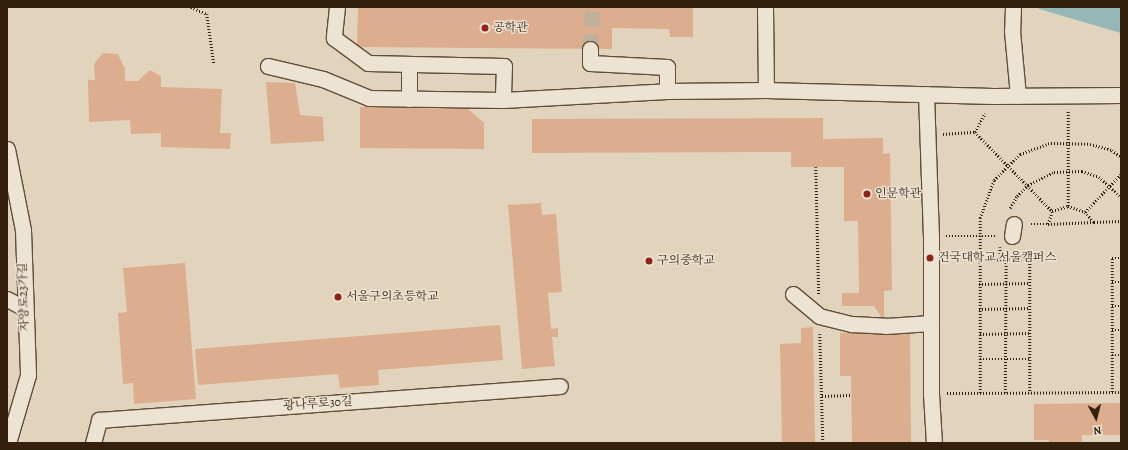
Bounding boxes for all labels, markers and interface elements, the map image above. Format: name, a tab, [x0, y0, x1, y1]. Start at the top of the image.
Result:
place label: 공학관	[493, 21, 528, 35]
marker: 공학관	[480, 23, 490, 33]
place label: 인문학관	[875, 187, 921, 201]
marker: 인문학관	[862, 189, 872, 199]
place label: 건국대학교 서울캠퍼스	[938, 251, 1056, 265]
marker: 건국대학교 서울캠퍼스	[925, 253, 935, 263]
place label: 구의중학교	[657, 254, 715, 268]
marker: 구의중학교	[644, 256, 654, 266]
street label: 자양로23가길	[16, 262, 32, 332]
place label: 서울구의초등학교	[346, 290, 439, 304]
marker: 서울구의초등학교	[333, 292, 343, 302]
street label: 광나루로30길	[283, 394, 353, 414]
north arrow	[1076, 398, 1116, 438]
text: N	[1093, 422, 1102, 438]

